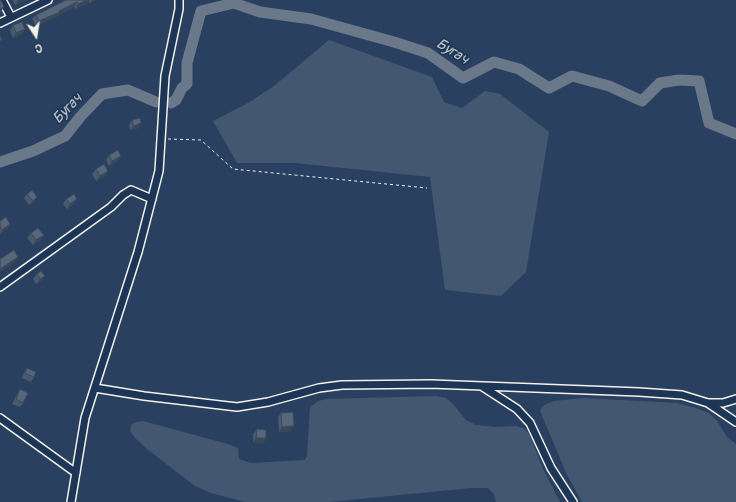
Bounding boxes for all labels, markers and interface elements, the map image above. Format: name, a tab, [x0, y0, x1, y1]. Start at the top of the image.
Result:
north arrow	[16, 16, 56, 56]
water label: Бугач	[432, 35, 472, 69]
text: С	[34, 41, 43, 55]
water label: Бугач	[49, 90, 87, 128]

